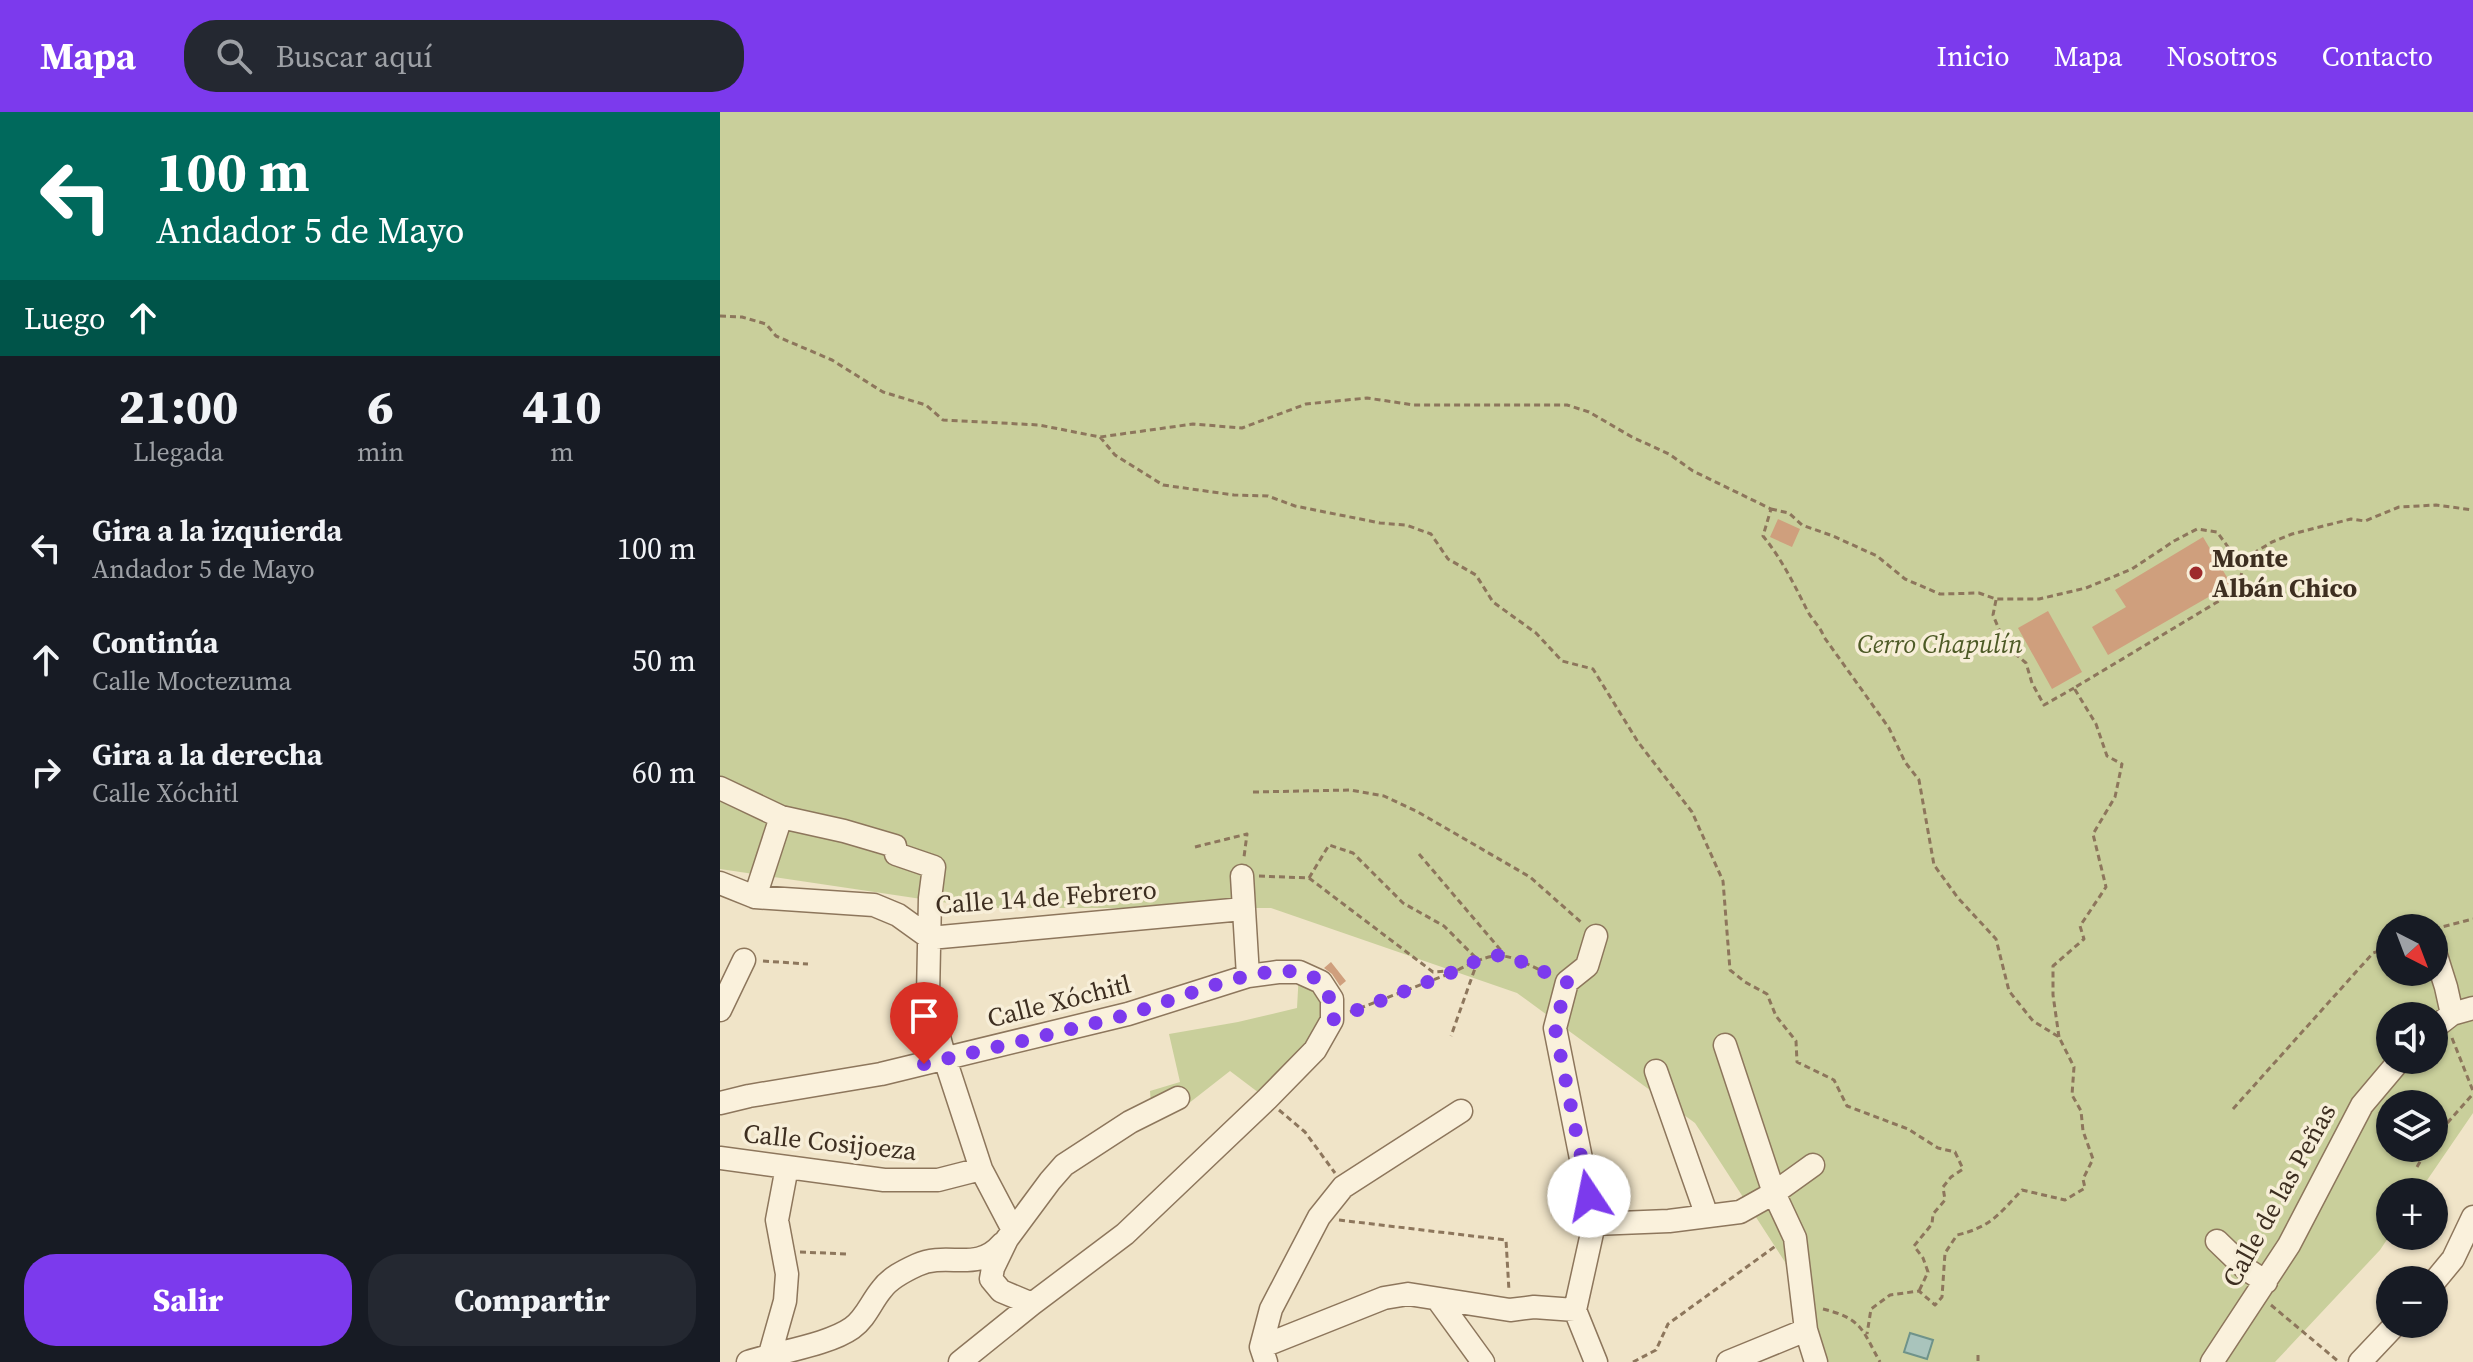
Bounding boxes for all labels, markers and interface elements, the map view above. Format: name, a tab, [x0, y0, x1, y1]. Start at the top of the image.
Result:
search box	[184, 20, 744, 92]
text: Mapa	[40, 30, 136, 82]
icon: search	[212, 34, 256, 78]
text: Buscar aquí	[276, 36, 432, 77]
text: Inicio	[1937, 37, 2010, 75]
text: Mapa	[2054, 37, 2123, 75]
text: Nosotros	[2167, 37, 2278, 75]
text: Contacto	[2322, 37, 2433, 75]
text: 100 m	[156, 133, 310, 210]
icon: left	[24, 144, 128, 248]
text: Andador 5 de Mayo	[156, 206, 465, 255]
icon: ahead	[121, 296, 165, 340]
text: Luego	[24, 298, 105, 339]
text: 21:00	[118, 373, 239, 439]
text: 6	[367, 373, 394, 439]
text: 410	[522, 373, 602, 439]
text: Llegada	[133, 434, 224, 470]
text: min	[357, 434, 404, 470]
text: m	[550, 434, 574, 470]
text: Gira a la izquierda	[92, 510, 342, 551]
icon: left	[24, 526, 68, 570]
text: 100 m	[617, 528, 696, 569]
place label: Monte Albán Chico	[2212, 540, 2357, 606]
text: Andador 5 de Mayo	[92, 551, 315, 587]
marker: Monte Albán Chico	[2187, 564, 2205, 582]
text: Continúa	[92, 622, 219, 663]
park label: Cerro Chapulín	[1857, 626, 2023, 662]
icon: ahead	[24, 638, 68, 682]
text: 50 m	[632, 640, 696, 681]
text: Calle Moctezuma	[92, 663, 292, 699]
text: Gira a la derecha	[92, 734, 323, 775]
icon: right	[24, 750, 68, 794]
text: 60 m	[632, 752, 696, 793]
text: Calle Xóchitl	[92, 775, 239, 811]
street label: Calle 14 de Febrero	[934, 871, 1158, 923]
north arrow	[2376, 914, 2448, 986]
map controls	[2376, 914, 2448, 1338]
street label: Calle Xóchitl	[983, 966, 1135, 1036]
pin	[890, 982, 958, 1064]
icon: arrive	[902, 994, 946, 1038]
button: sound	[2376, 1002, 2448, 1074]
button: layers	[2376, 1090, 2448, 1162]
street label: Calle de las Peñas	[2214, 1097, 2344, 1293]
street label: Calle Cosijoeza	[742, 1115, 919, 1169]
position arrow	[1547, 1154, 1631, 1238]
button: +	[2376, 1178, 2448, 1250]
button: Salir	[24, 1254, 352, 1346]
button: Compartir	[368, 1254, 696, 1346]
button: −	[2376, 1266, 2448, 1338]

